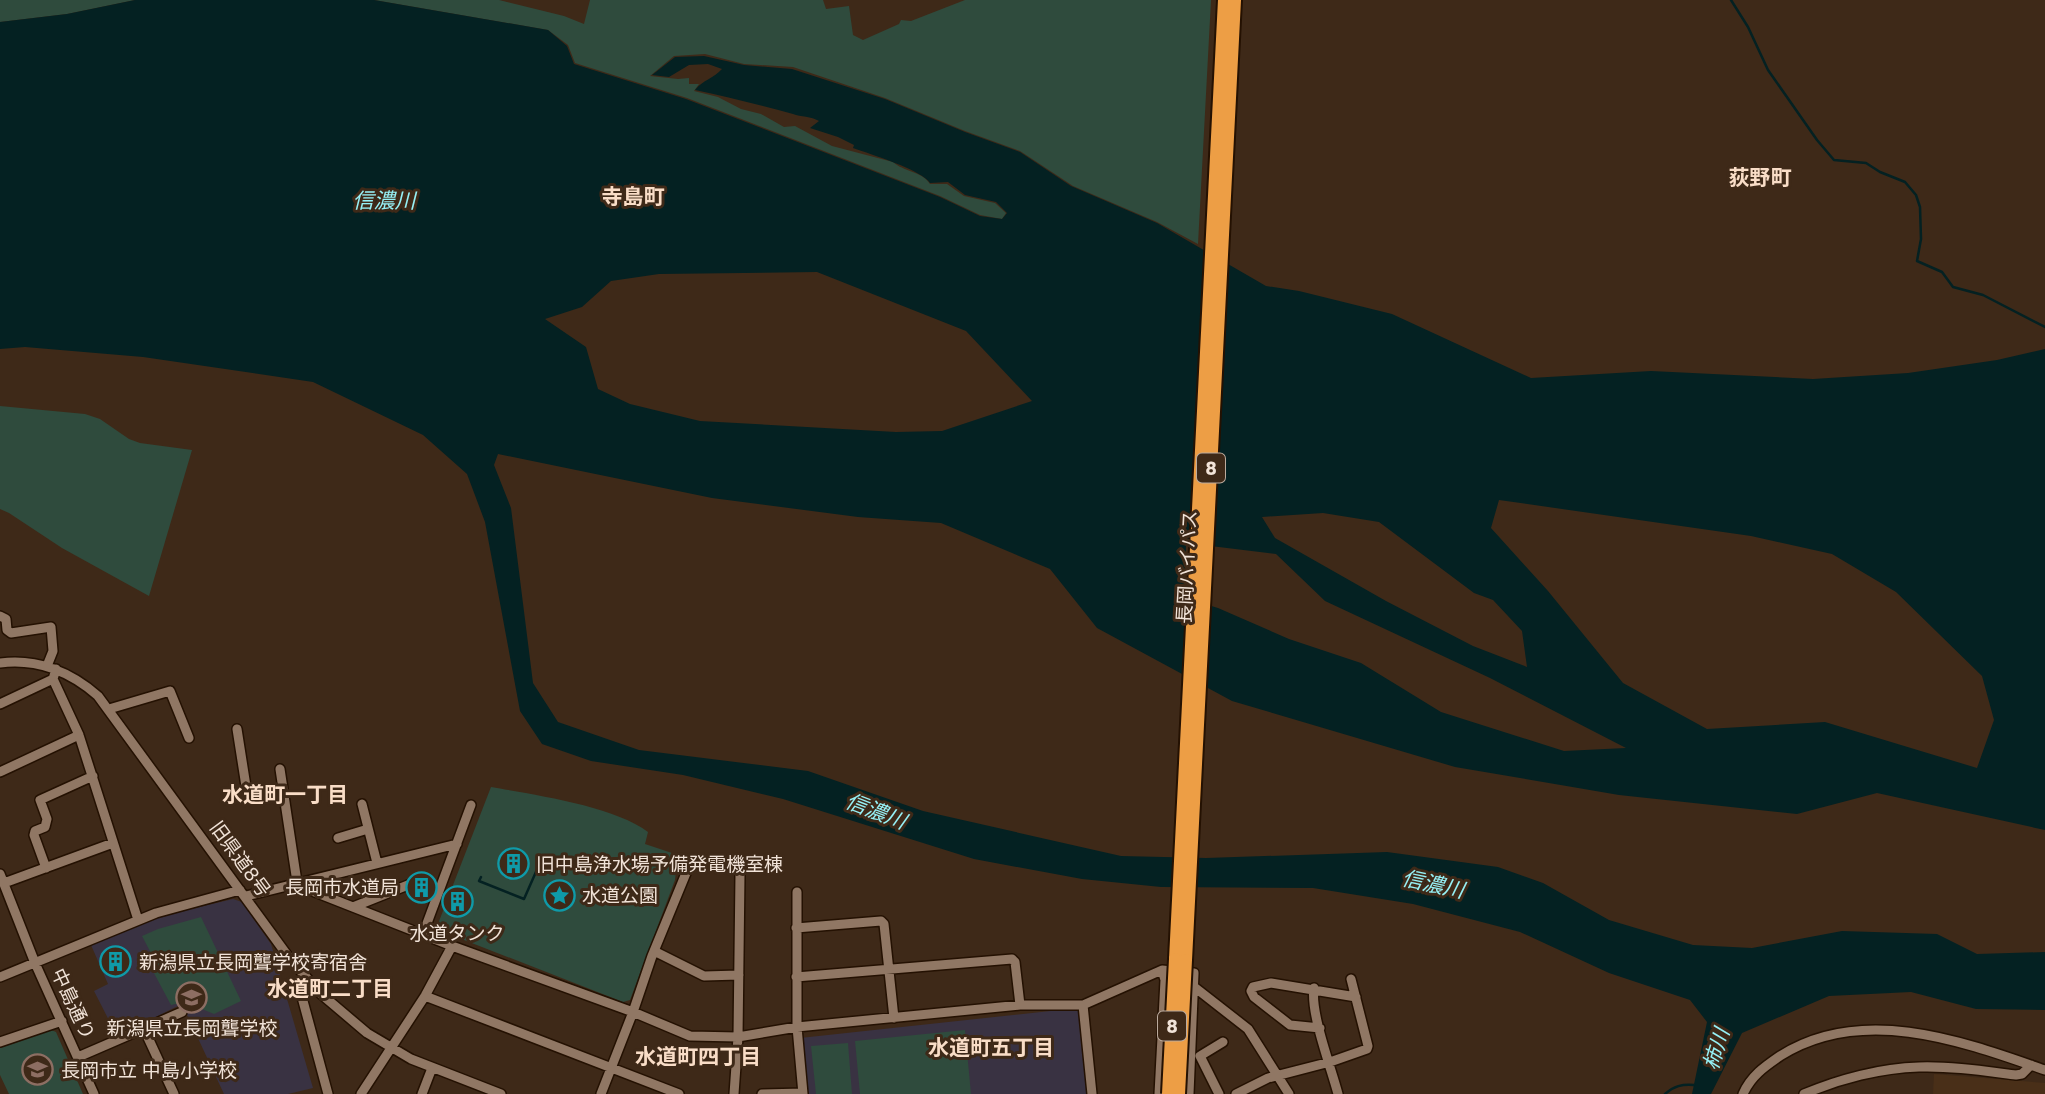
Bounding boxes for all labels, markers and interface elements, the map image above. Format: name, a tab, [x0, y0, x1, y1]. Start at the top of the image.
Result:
district label: 荻野町	[1729, 163, 1792, 192]
district label: 寺島町	[602, 182, 665, 211]
water label: 信濃川	[353, 186, 417, 215]
road number: 8	[1197, 454, 1225, 482]
street label: 長岡バイパス	[1171, 510, 1203, 624]
district label: 水道町一丁目	[222, 780, 348, 809]
water label: 信濃川	[841, 786, 912, 837]
street label: 旧県道8号	[203, 815, 277, 903]
building icon: 旧中島浄水場予備発電機室棟	[496, 847, 530, 881]
place label: 旧中島浄水場予備発電機室棟	[536, 851, 783, 878]
water label: 信濃川	[1399, 863, 1469, 905]
building icon: 長岡市水道局	[405, 870, 439, 904]
place label: 長岡市水道局	[285, 874, 399, 901]
place icon: 水道公園	[542, 878, 576, 912]
place label: 水道公園	[582, 882, 658, 909]
building icon: 水道タンク	[440, 885, 474, 919]
place label: 水道タンク	[409, 920, 505, 947]
building icon: 新潟県立長岡聾学校寄宿舎	[99, 945, 133, 979]
place label: 新潟県立長岡聾学校寄宿舎	[139, 949, 367, 976]
street label: 中島通り	[45, 964, 101, 1044]
district label: 水道町二丁目	[267, 974, 393, 1003]
school or university icon: 新潟県立長岡聾学校	[175, 980, 209, 1014]
road number: 8	[1158, 1012, 1186, 1041]
place label: 新潟県立長岡聾学校	[106, 1015, 278, 1042]
water label: 柿川	[1696, 1023, 1737, 1073]
district label: 水道町五丁目	[928, 1033, 1054, 1062]
district label: 水道町四丁目	[635, 1042, 761, 1071]
school or university icon: 長岡市立 中島小学校	[21, 1053, 55, 1087]
place label: 長岡市立 中島小学校	[61, 1057, 237, 1084]

